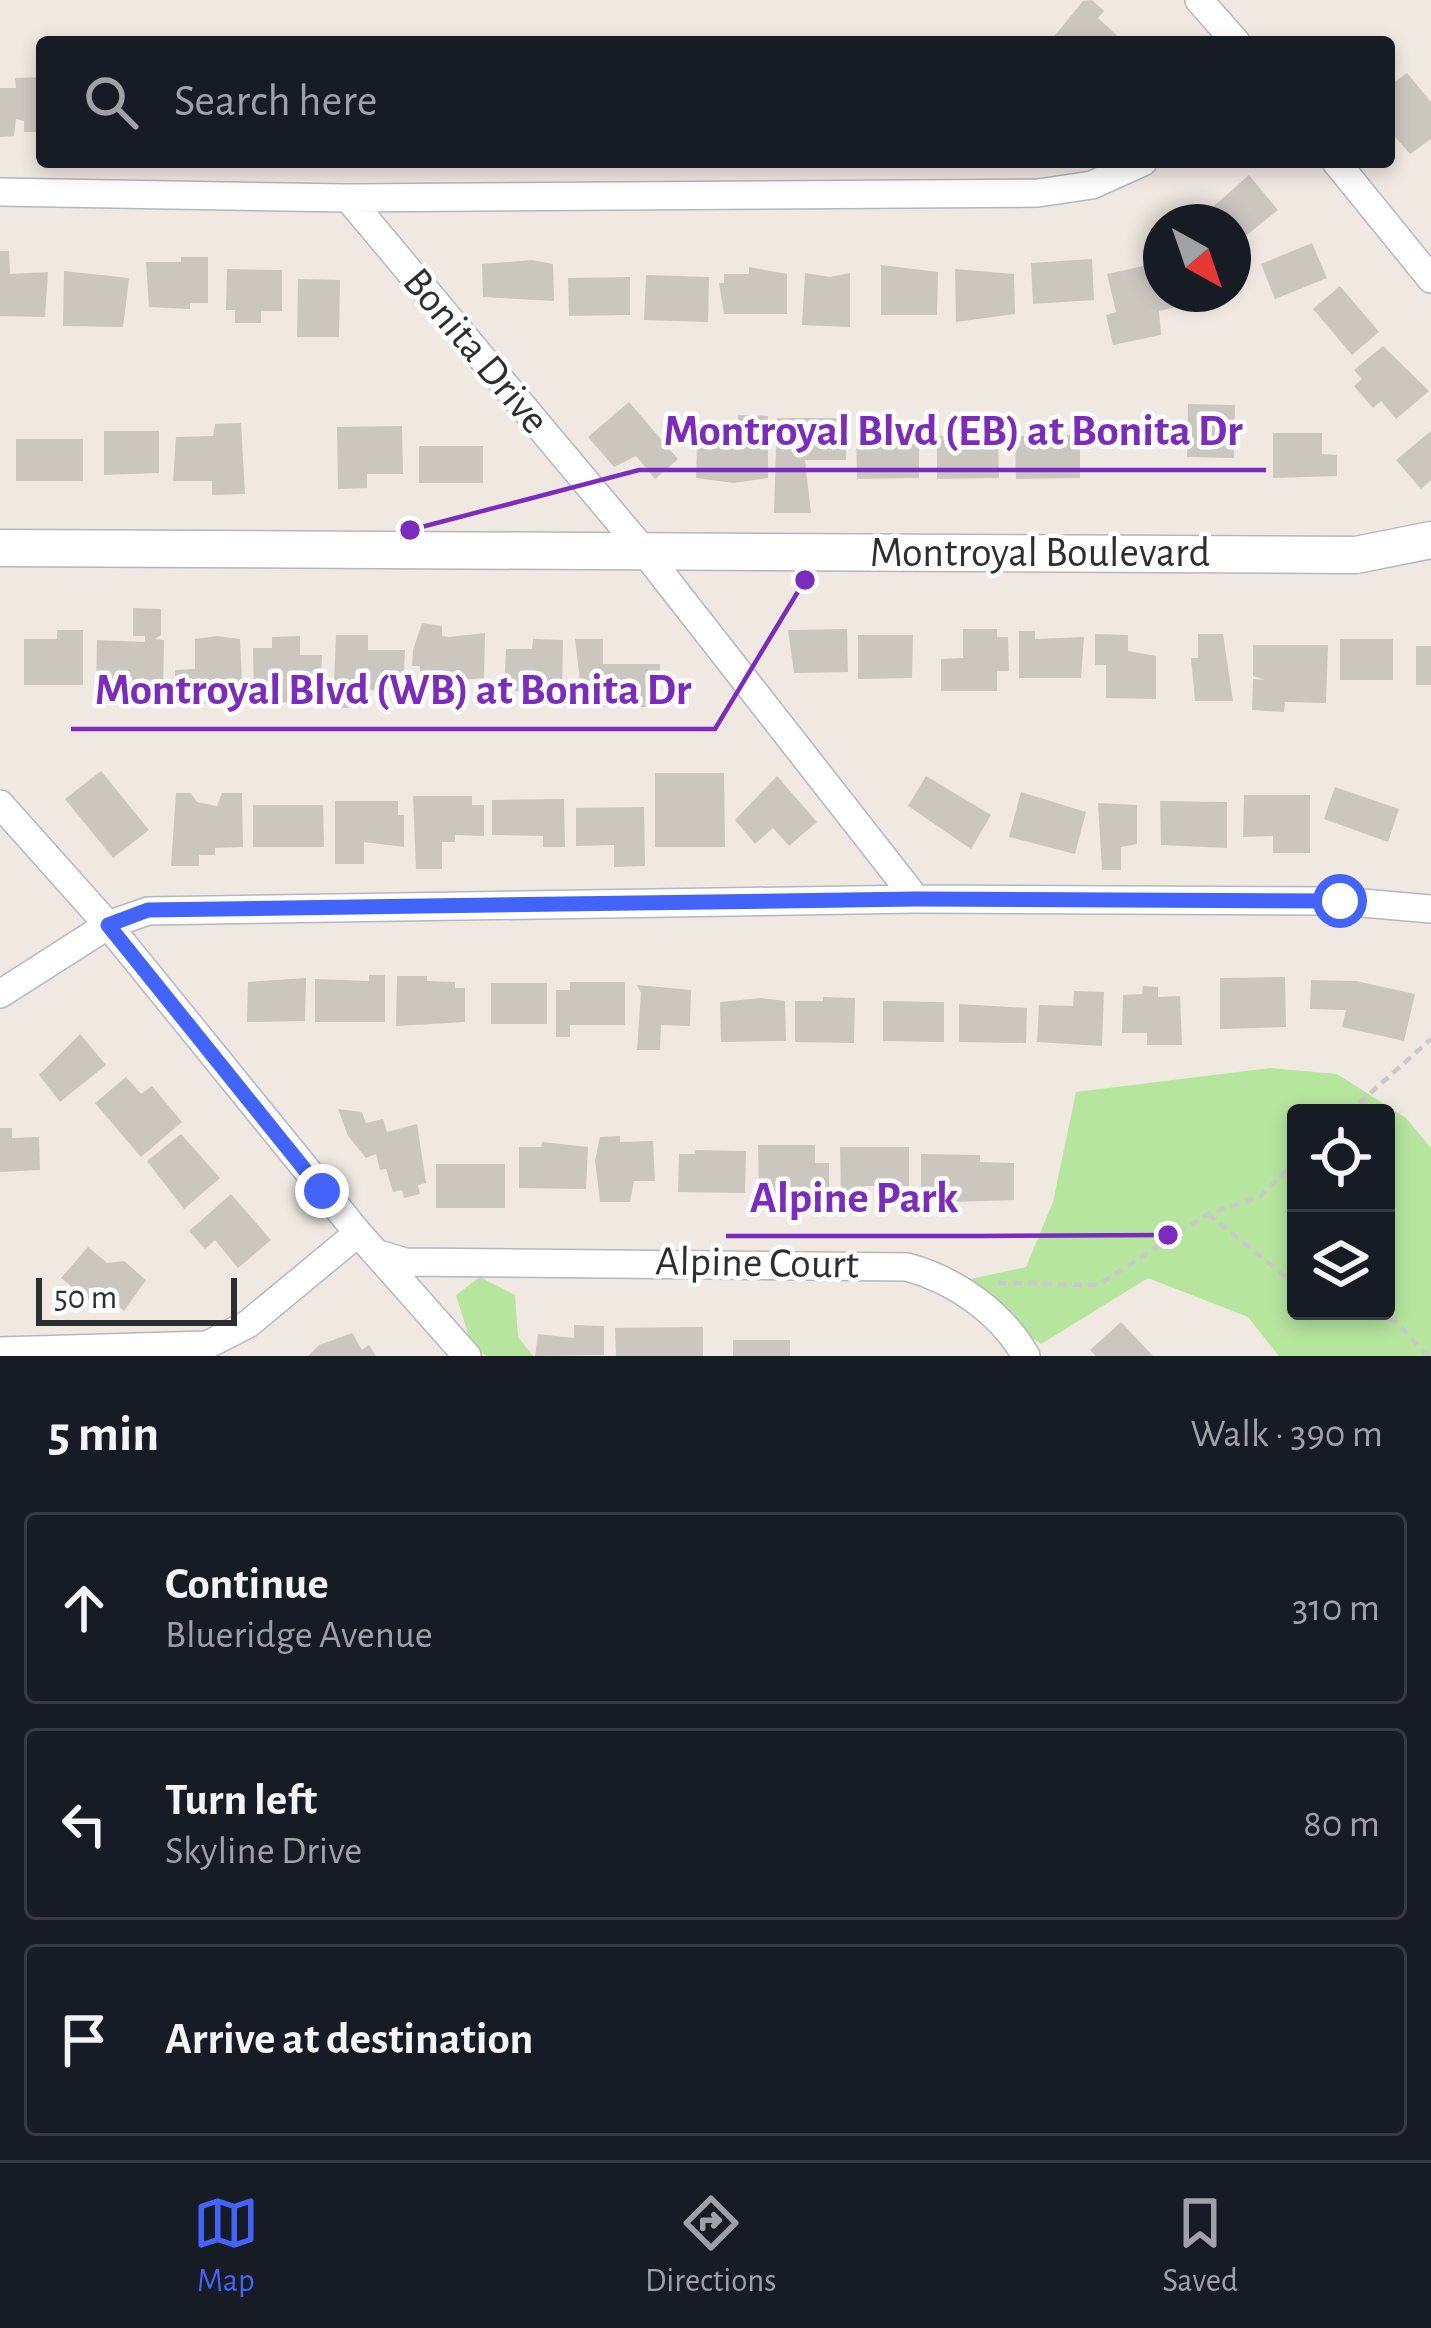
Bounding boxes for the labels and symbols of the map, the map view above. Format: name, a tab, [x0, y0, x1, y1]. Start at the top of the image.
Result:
north arrow	[1143, 204, 1251, 312]
street label: Bonita Drive	[395, 260, 557, 442]
callout: Montroyal Blvd (EB) at Bonita Dr	[639, 389, 1266, 470]
text: Montroyal Blvd (EB) at Bonita Dr	[663, 409, 1243, 454]
street label: Montroyal Boulevard	[870, 532, 1210, 574]
callout: Montroyal Blvd (WB) at Bonita Dr	[71, 648, 715, 729]
text: Montroyal Blvd (WB) at Bonita Dr	[95, 668, 692, 713]
route start	[1313, 874, 1367, 928]
callout: Alpine Park	[726, 1155, 982, 1236]
route end	[295, 1164, 349, 1218]
text: Alpine Park	[750, 1176, 958, 1221]
street label: Alpine Court	[655, 1240, 859, 1286]
scale bar	[36, 1272, 237, 1325]

